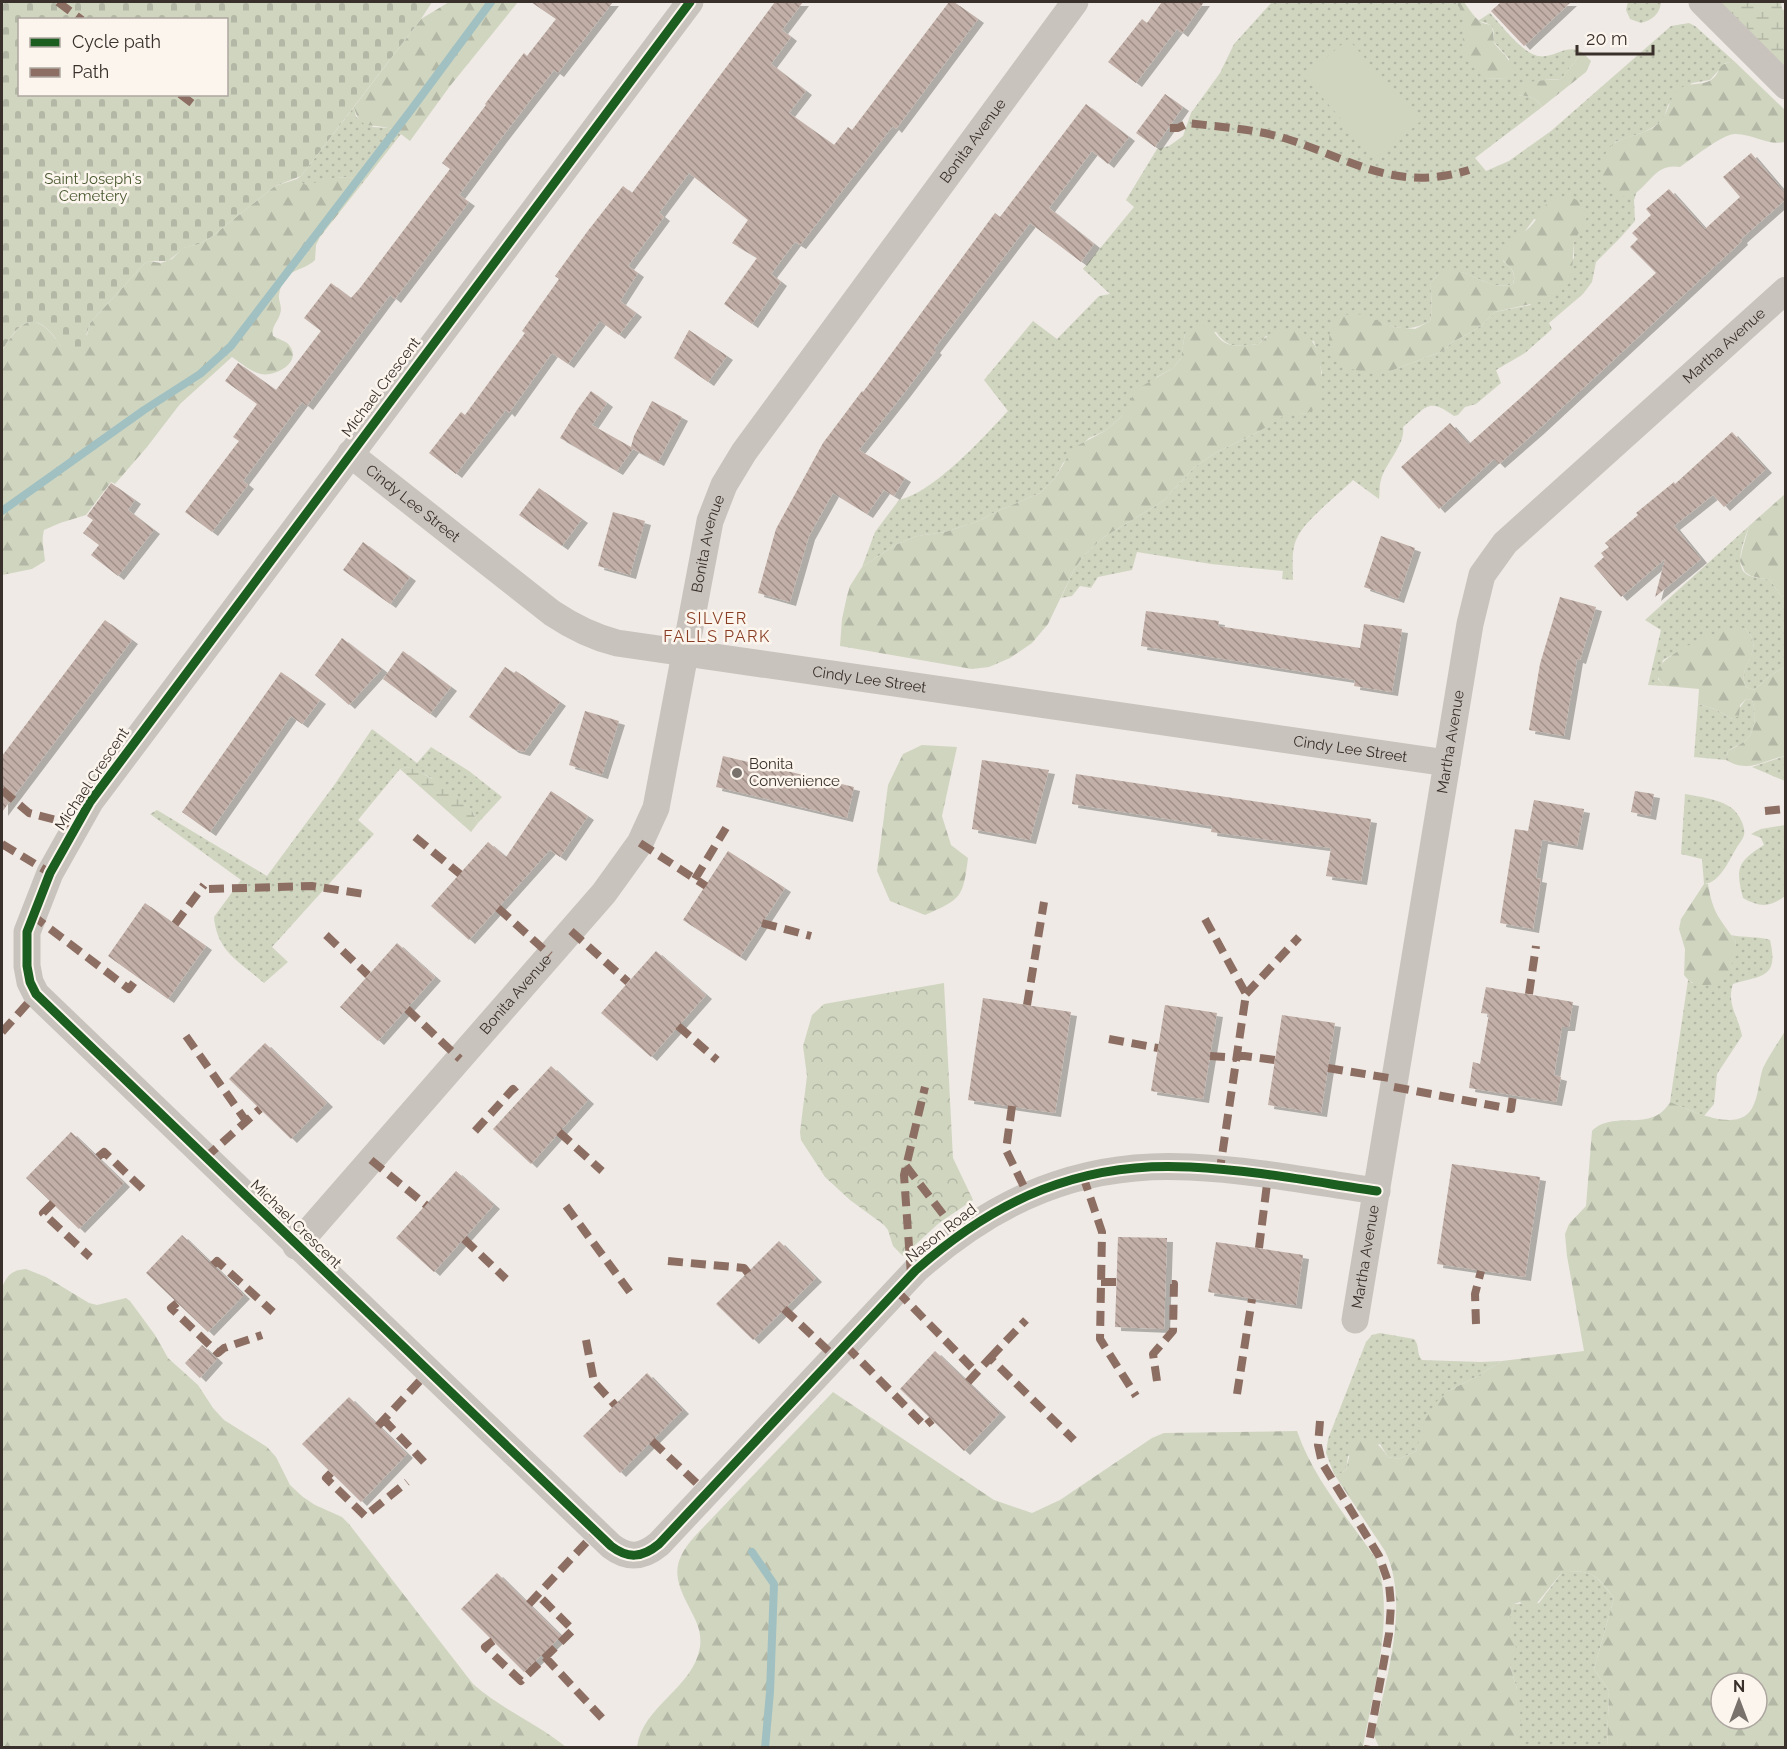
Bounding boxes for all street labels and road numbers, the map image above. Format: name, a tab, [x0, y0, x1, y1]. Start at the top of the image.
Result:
street label: Bonita Avenue	[936, 95, 1010, 187]
street label: Martha Avenue	[1679, 304, 1769, 387]
street label: Michael Crescent	[338, 334, 424, 440]
street label: Cindy Lee Street	[362, 461, 464, 546]
street label: Bonita Avenue	[688, 492, 728, 594]
street label: Cindy Lee Street	[811, 662, 928, 697]
street label: Martha Avenue	[1433, 689, 1468, 795]
street label: Michael Crescent	[51, 724, 133, 834]
street label: Cindy Lee Street	[1292, 732, 1409, 766]
street label: Bonita Avenue	[476, 951, 555, 1038]
street label: Michael Crescent	[247, 1176, 345, 1272]
street label: Nason Road	[902, 1200, 980, 1266]
street label: Martha Avenue	[1348, 1204, 1383, 1310]

